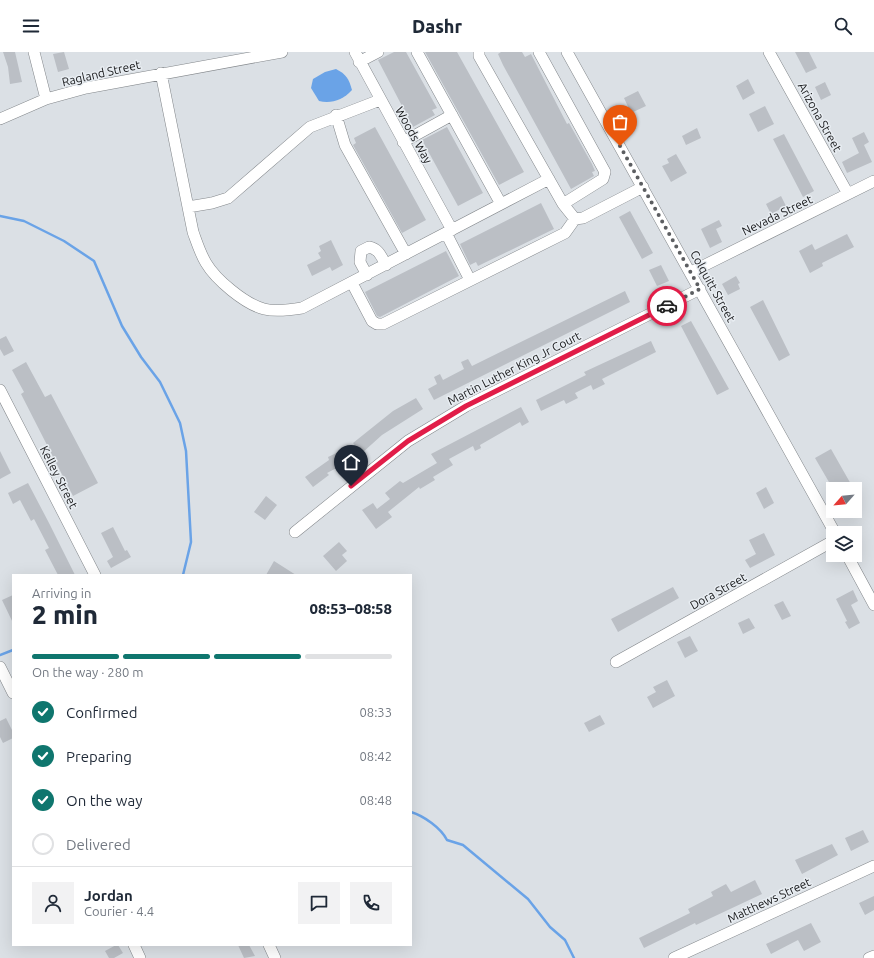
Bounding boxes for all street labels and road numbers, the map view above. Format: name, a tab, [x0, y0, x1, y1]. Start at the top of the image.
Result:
street label: Ragland Street	[61, 58, 142, 88]
street label: Arizona Street	[796, 80, 844, 154]
street label: Woods Way	[393, 104, 435, 166]
street label: Nevada Street	[740, 192, 815, 238]
street label: Colquitt Street	[688, 248, 738, 324]
street label: Martin Luther King Jr Court	[445, 329, 583, 407]
street label: Kelley Street	[38, 443, 81, 511]
street label: Dora Street	[688, 570, 749, 612]
street label: Matthews Street	[725, 875, 813, 925]

